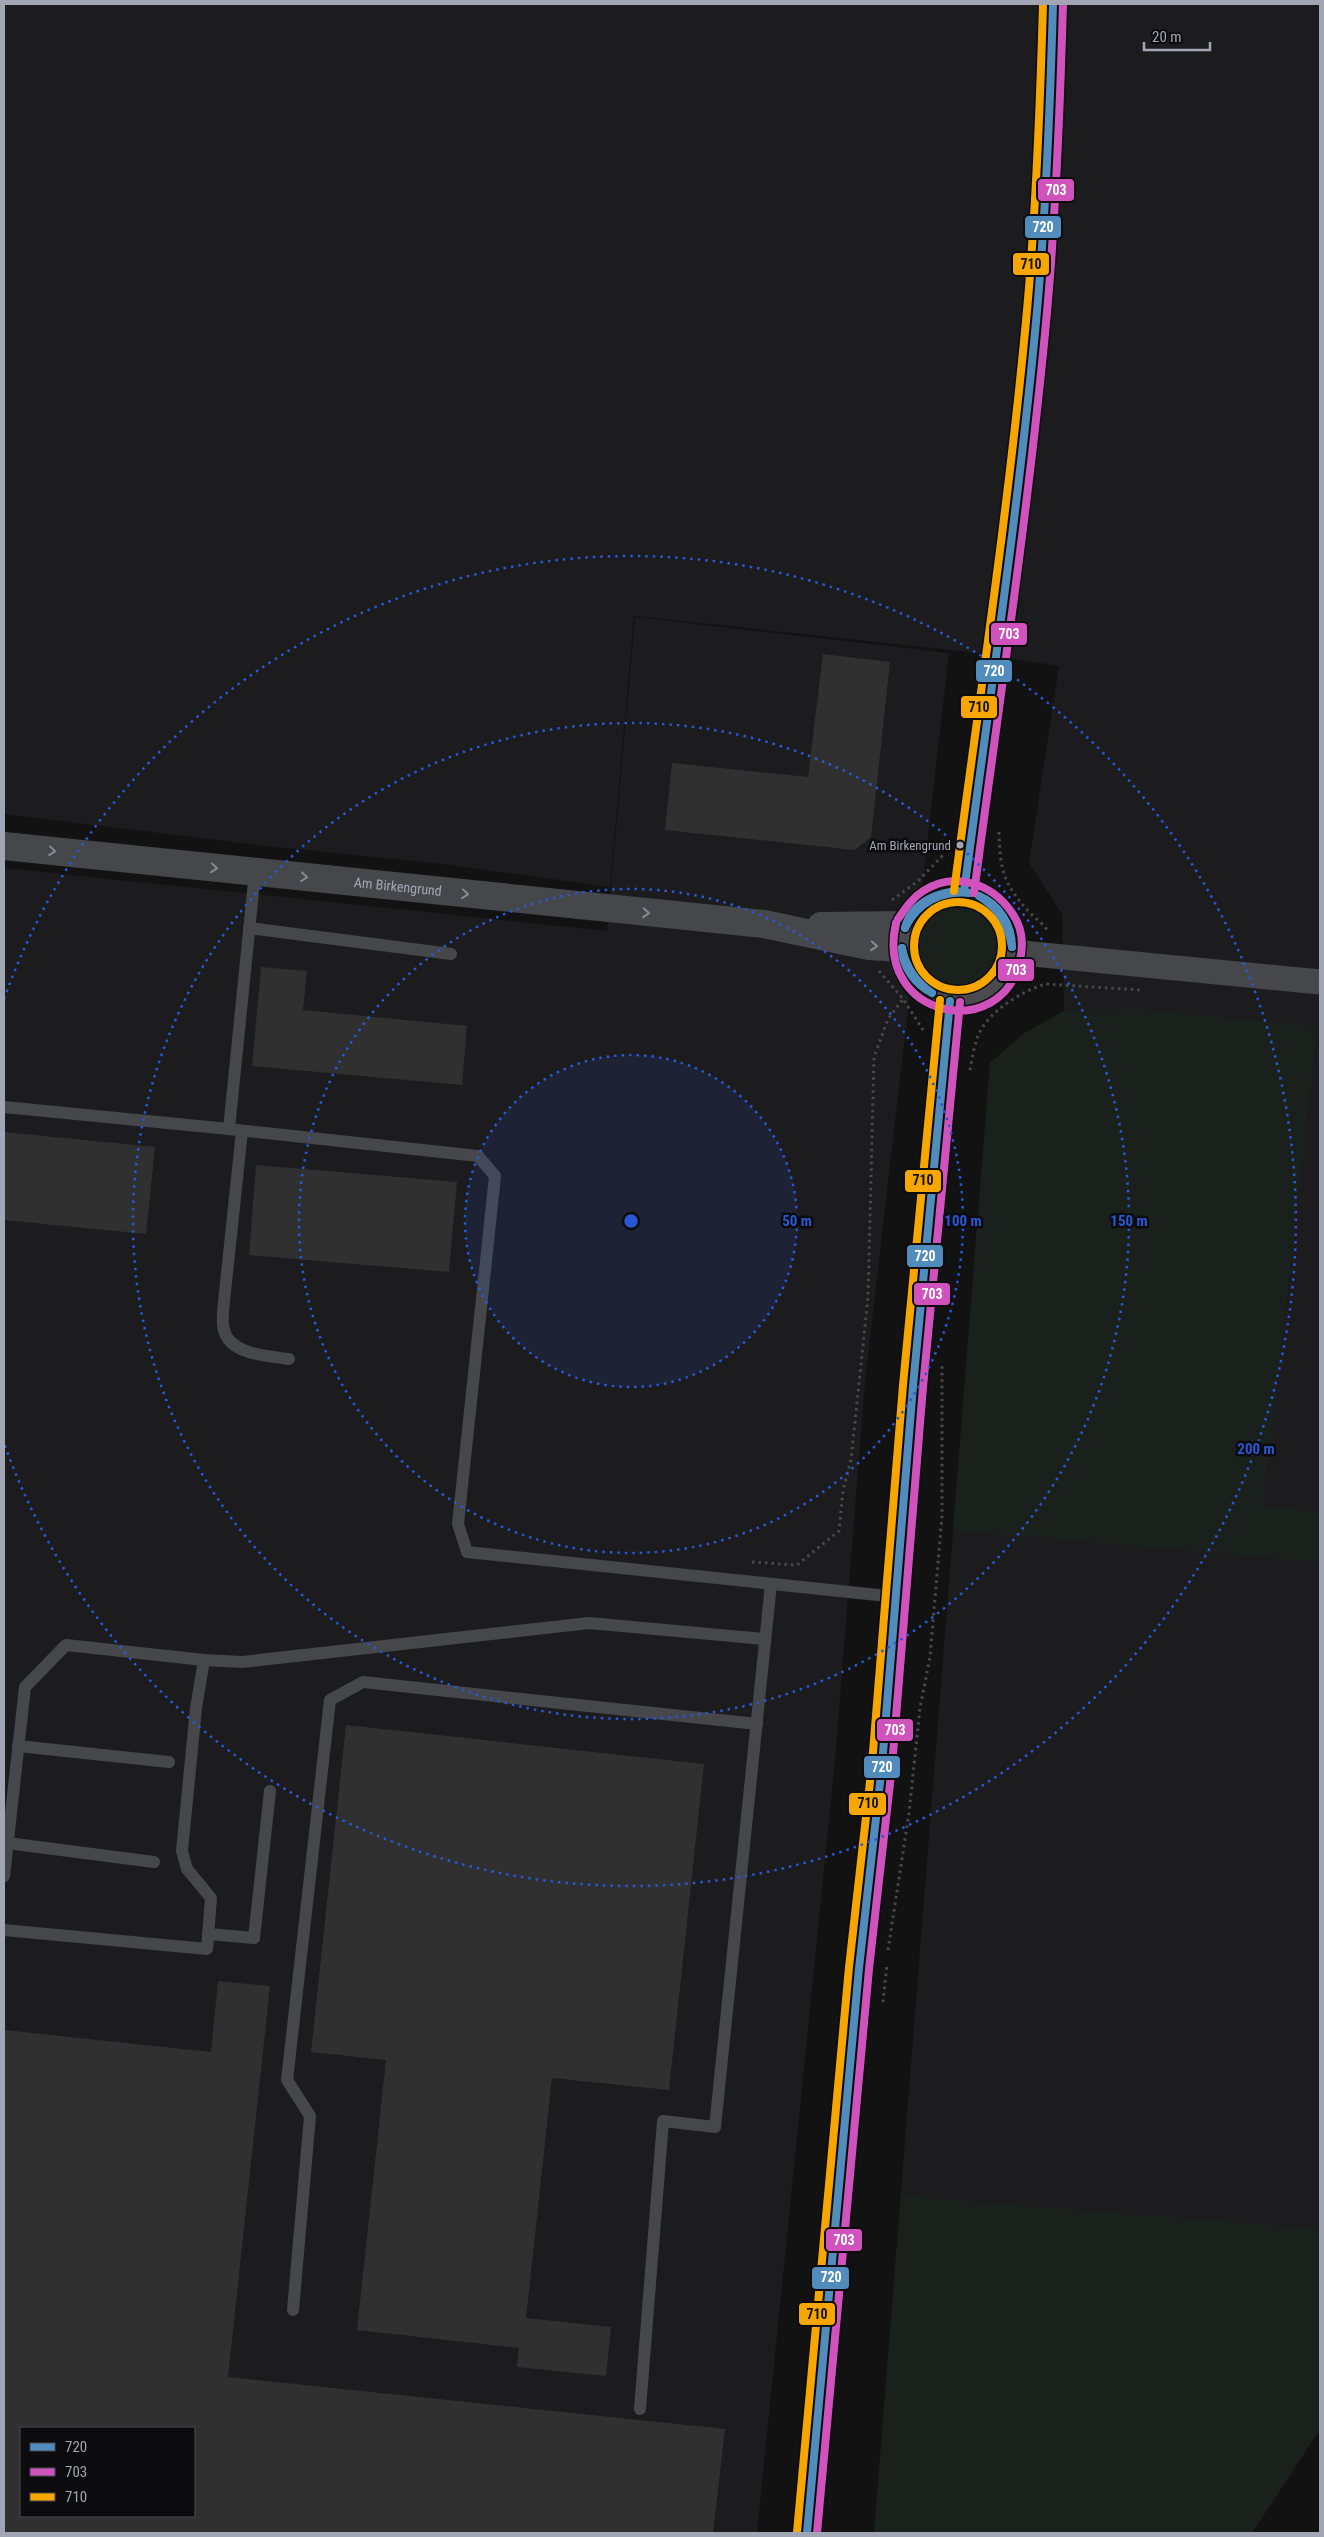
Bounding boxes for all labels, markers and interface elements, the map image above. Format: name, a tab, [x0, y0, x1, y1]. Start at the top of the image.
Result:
scale bar	[1144, 20, 1210, 52]
text: 20 m	[1152, 28, 1182, 46]
line badge: 703	[1037, 178, 1075, 202]
text: 703	[1045, 182, 1067, 198]
line badge: 720	[1024, 215, 1062, 239]
text: 720	[1032, 219, 1054, 235]
line badge: 710	[1012, 252, 1050, 276]
text: 710	[1020, 256, 1042, 272]
line badge: 703	[990, 622, 1028, 646]
text: 703	[998, 626, 1020, 642]
line badge: 720	[975, 659, 1013, 683]
text: 720	[983, 663, 1005, 679]
line badge: 710	[960, 695, 998, 719]
text: 710	[968, 699, 990, 715]
place label: Am Birkengrund	[869, 838, 951, 853]
marker: Am Birkengrund	[955, 840, 965, 850]
one-way arrow	[49, 845, 57, 856]
one-way arrow	[210, 862, 218, 873]
one-way arrow	[300, 871, 308, 882]
street label: Am Birkengrund	[353, 874, 443, 899]
one-way arrow	[461, 888, 469, 899]
one-way arrow	[643, 907, 651, 918]
one-way arrow	[870, 940, 878, 951]
line badge: 703	[997, 958, 1035, 982]
text: 703	[1005, 962, 1027, 978]
line badge: 710	[904, 1169, 942, 1193]
text: 710	[912, 1172, 934, 1188]
centre of rings	[622, 1212, 640, 1230]
text: 50 m	[782, 1212, 812, 1230]
text: 100 m	[944, 1212, 982, 1230]
text: 150 m	[1110, 1212, 1148, 1230]
line badge: 720	[906, 1244, 944, 1268]
text: 720	[914, 1248, 936, 1264]
line badge: 703	[913, 1282, 951, 1306]
text: 703	[921, 1286, 943, 1302]
text: 200 m	[1237, 1440, 1275, 1458]
line badge: 703	[876, 1718, 914, 1742]
text: 703	[884, 1722, 906, 1738]
line badge: 720	[863, 1755, 901, 1779]
text: 720	[871, 1759, 893, 1775]
line badge: 710	[848, 1792, 887, 1816]
text: 710	[857, 1795, 879, 1811]
line badge: 703	[825, 2228, 863, 2252]
text: 703	[833, 2232, 855, 2248]
line badge: 720	[811, 2266, 850, 2290]
text: 720	[820, 2269, 842, 2285]
line badge: 710	[798, 2302, 836, 2326]
text: 710	[806, 2306, 828, 2322]
legend	[20, 2427, 195, 2517]
text: 720	[65, 2438, 87, 2456]
text: 703	[65, 2463, 87, 2481]
text: 710	[65, 2488, 87, 2506]

